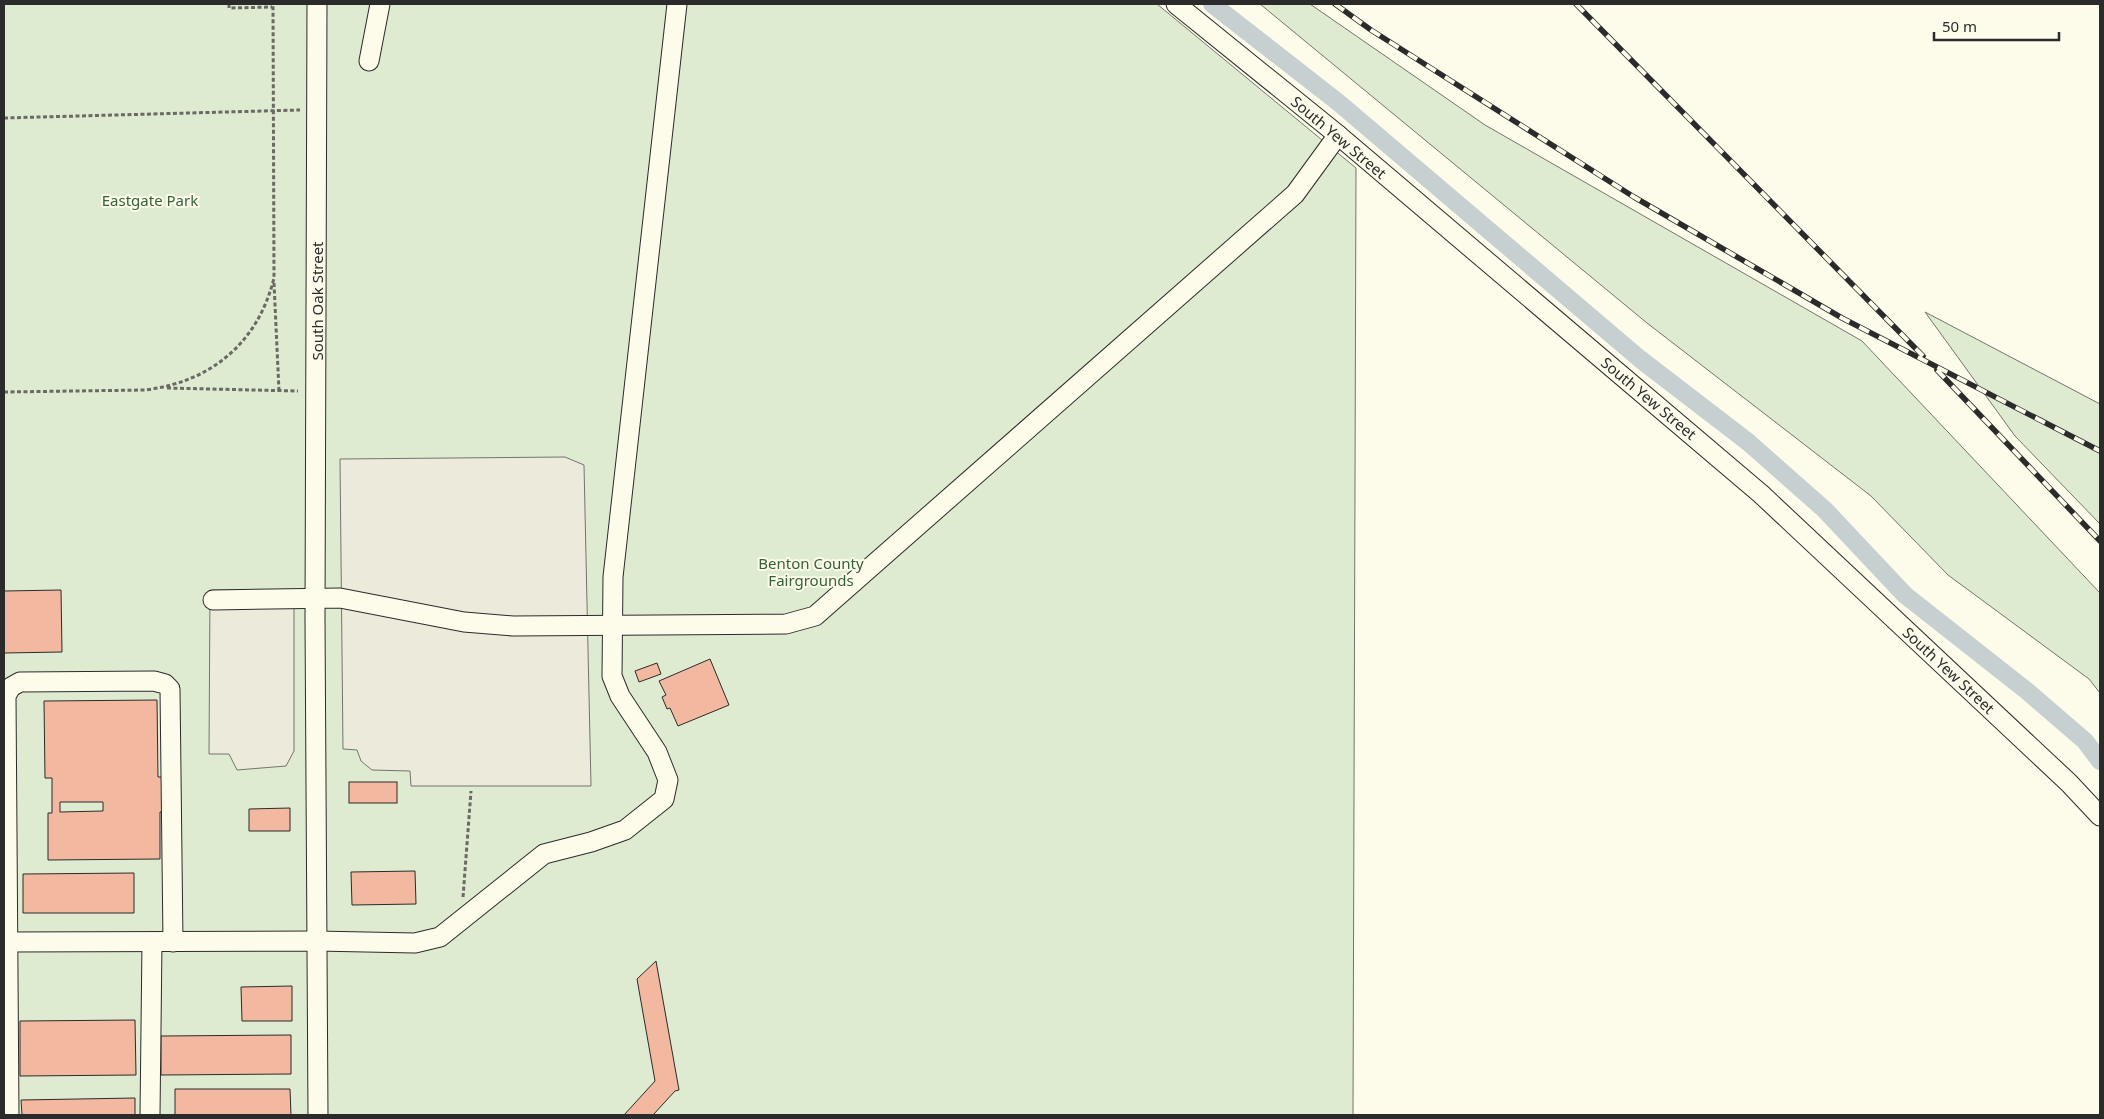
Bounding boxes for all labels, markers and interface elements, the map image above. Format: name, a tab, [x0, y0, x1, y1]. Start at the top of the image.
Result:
scale bar	[1934, 10, 2059, 42]
text: 50 m	[1942, 16, 1977, 36]
street label: South Yew Street	[1287, 91, 1391, 183]
park label: Eastgate Park	[102, 190, 198, 210]
street label: South Oak Street	[307, 241, 327, 361]
street label: South Yew Street	[1597, 352, 1701, 444]
park label: Benton County Fairgrounds	[758, 553, 864, 590]
street label: South Yew Street	[1899, 622, 2000, 718]

